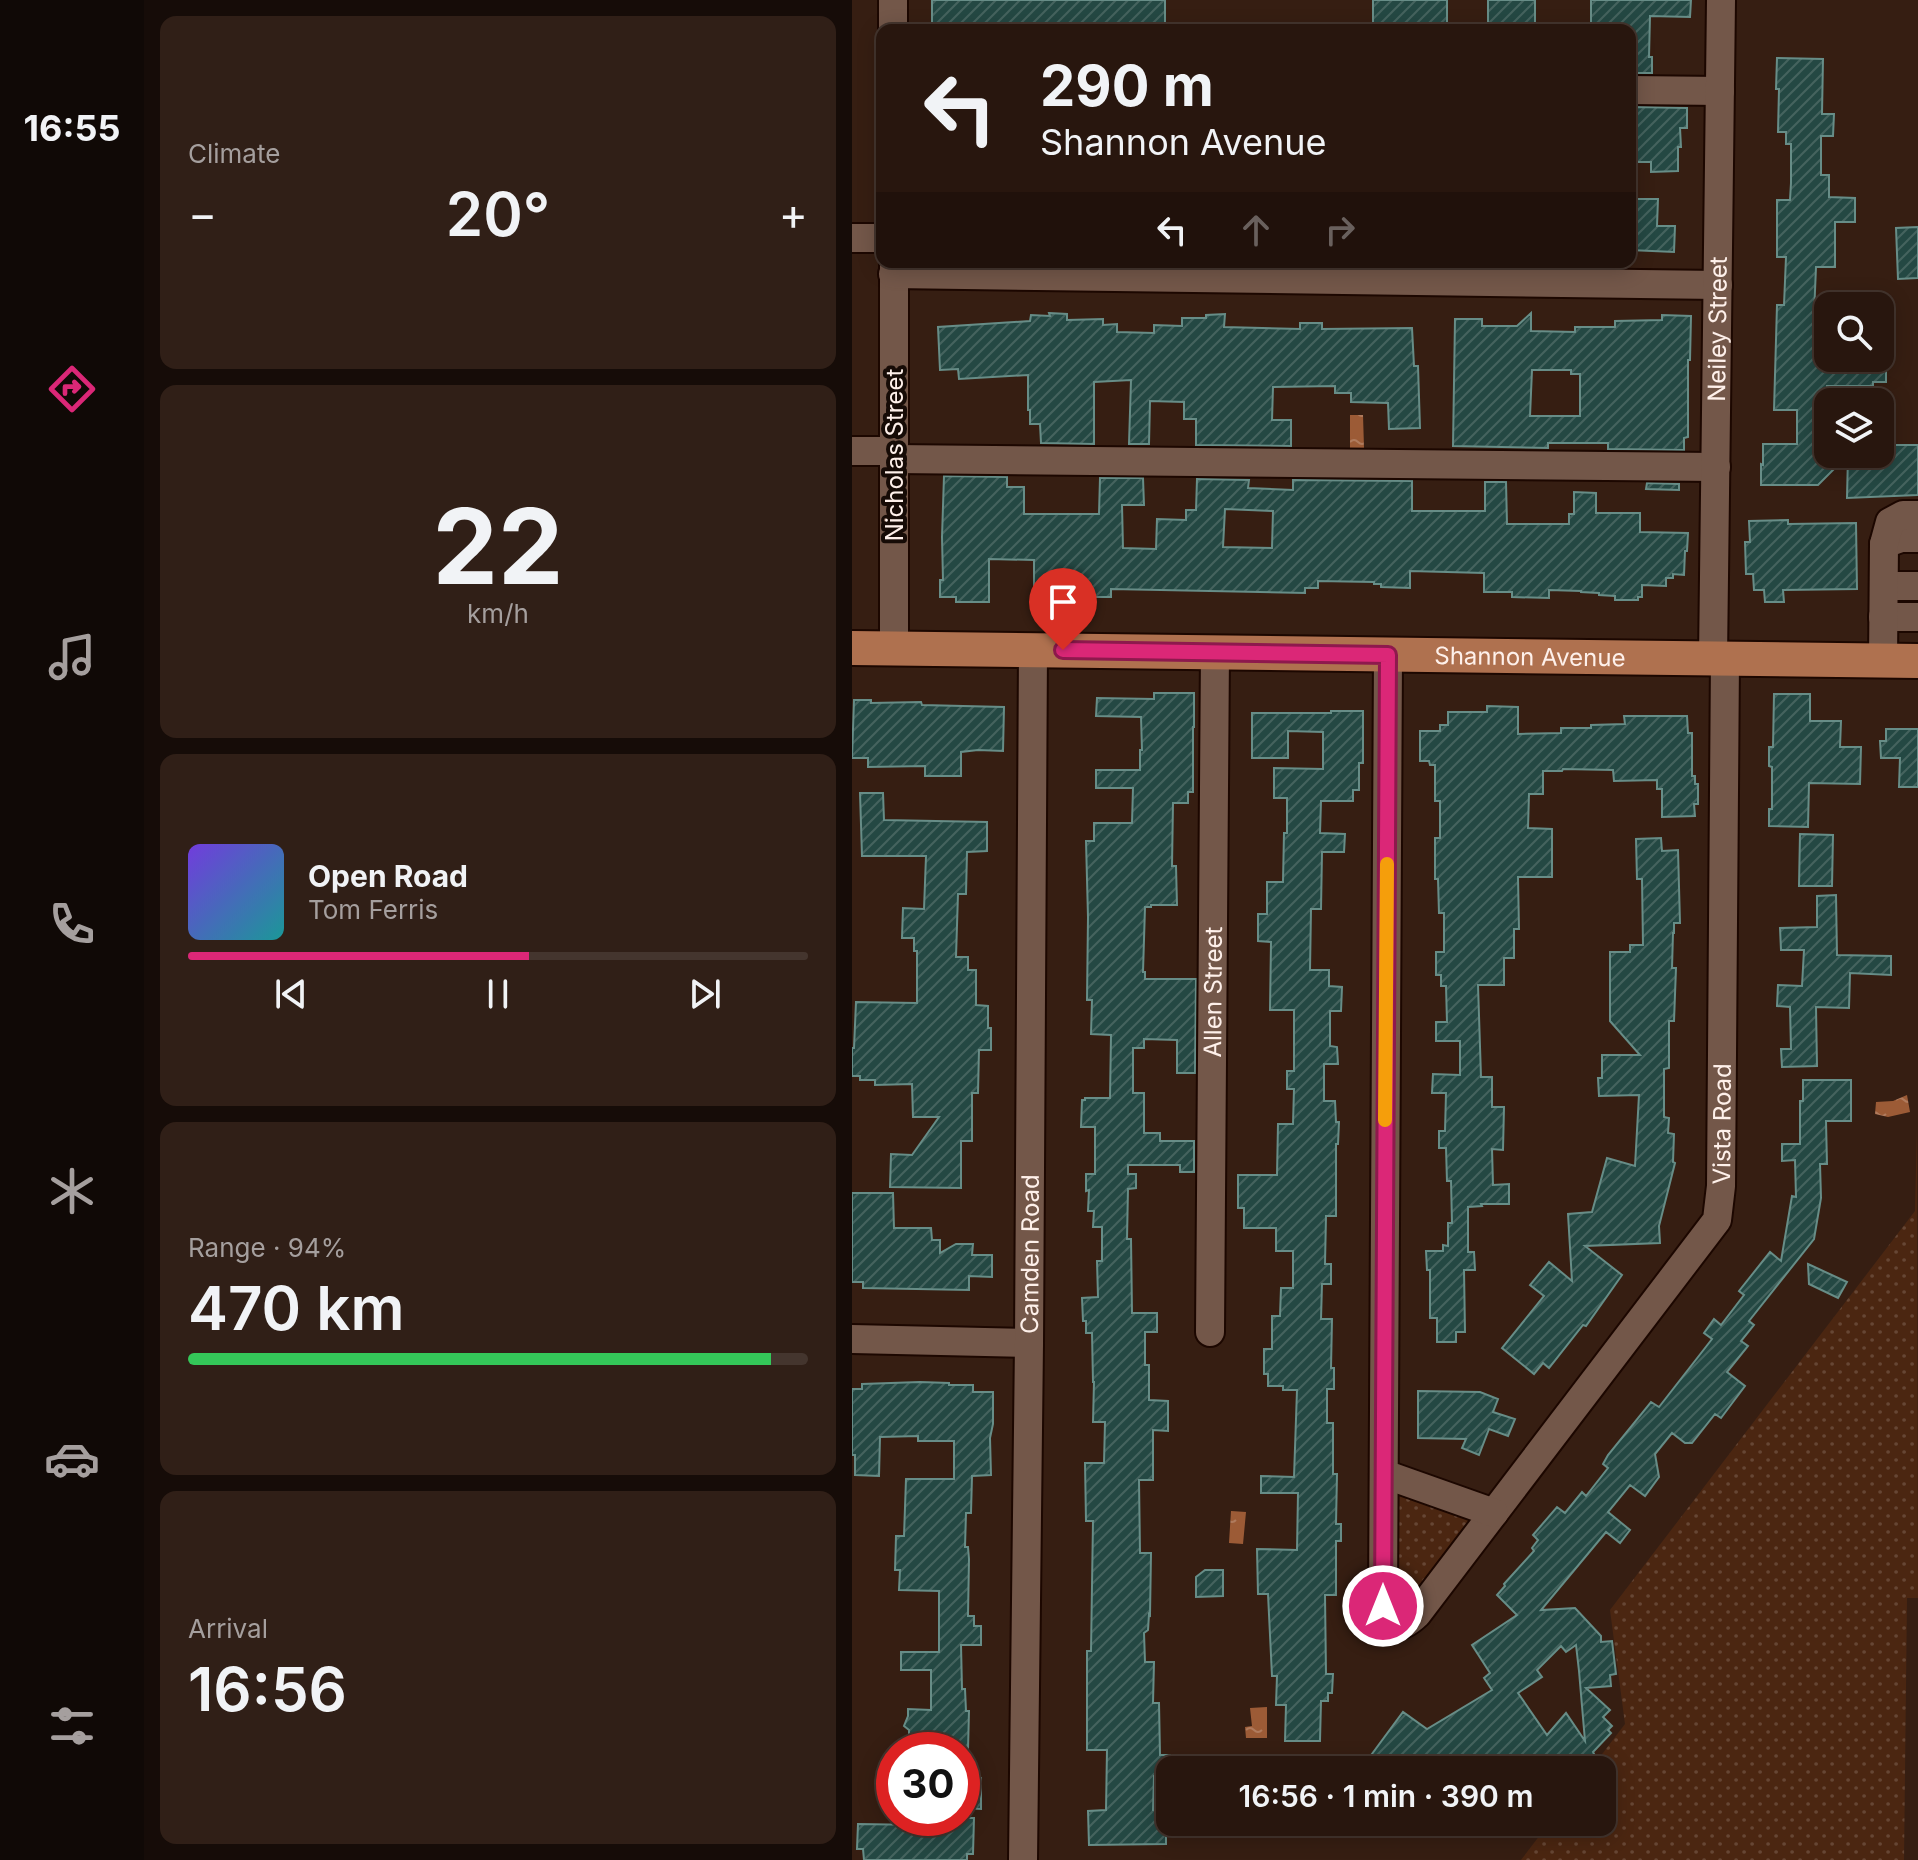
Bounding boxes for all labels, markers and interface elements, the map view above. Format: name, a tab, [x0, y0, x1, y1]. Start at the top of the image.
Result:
text: 290 m	[1040, 52, 1214, 120]
icon: left	[908, 56, 1012, 160]
text: 16:55	[24, 106, 120, 150]
text: Shannon Avenue	[1040, 120, 1327, 164]
text: Climate	[188, 138, 280, 169]
text: 20°	[446, 178, 550, 250]
text: −	[188, 187, 217, 241]
text: +	[779, 187, 808, 241]
icon: left	[1150, 208, 1194, 252]
icon: ahead	[1234, 208, 1278, 252]
icon: right	[1318, 208, 1362, 252]
street label: Neiley Street	[1702, 256, 1732, 402]
map controls	[1814, 292, 1894, 468]
button: search	[1814, 292, 1894, 372]
icon: directions	[44, 361, 100, 417]
street label: Nicholas Street	[880, 369, 909, 541]
button: layers	[1814, 388, 1894, 468]
text: 22	[432, 483, 564, 609]
pin	[1029, 568, 1097, 650]
icon: arrive	[1041, 580, 1085, 624]
text: km/h	[467, 598, 529, 629]
icon: music	[44, 629, 100, 685]
street label: Shannon Avenue	[1434, 641, 1626, 672]
text: Open Road	[308, 858, 468, 894]
text: Tom Ferris	[308, 894, 438, 925]
icon: phone	[44, 896, 100, 952]
street label: Allen Street	[1198, 926, 1227, 1058]
icon: previous	[269, 972, 313, 1016]
icon: pause	[476, 972, 520, 1016]
icon: next	[683, 972, 727, 1016]
street label: Vista Road	[1707, 1063, 1736, 1184]
icon: climate	[44, 1163, 100, 1219]
street label: Camden Road	[1015, 1174, 1044, 1334]
text: Range · 94%	[188, 1232, 346, 1263]
text: 470 km	[188, 1272, 404, 1344]
icon: car	[44, 1431, 100, 1487]
position arrow	[1341, 1564, 1425, 1648]
text: Arrival	[188, 1613, 268, 1644]
text: 16:56	[188, 1653, 347, 1725]
icon: filters	[44, 1698, 100, 1754]
speed limit sign: 30	[876, 1732, 980, 1836]
text: 16:56 · 1 min · 390 m	[1239, 1778, 1533, 1814]

